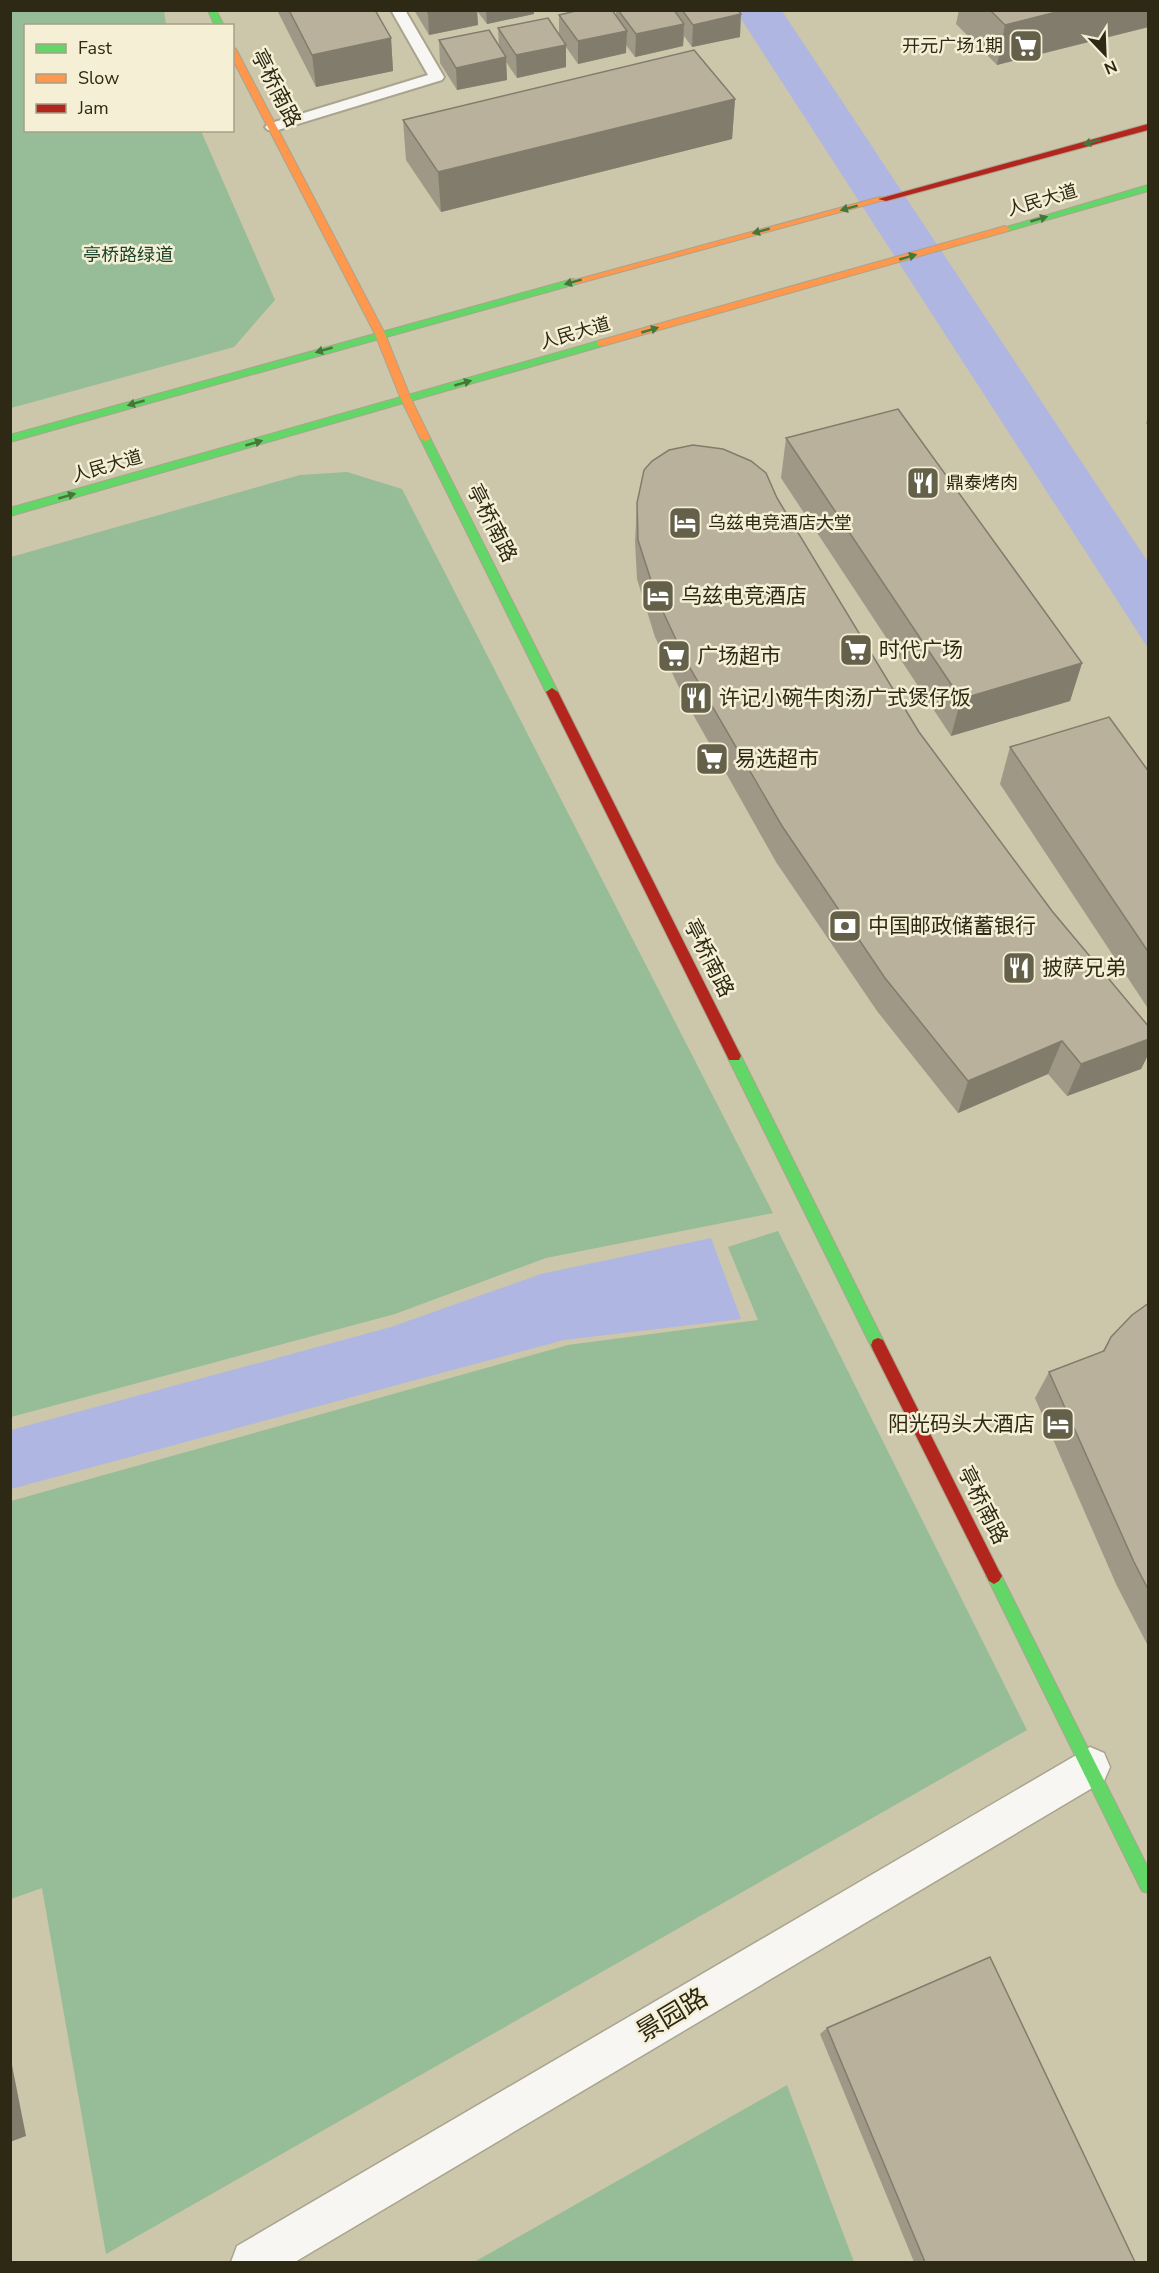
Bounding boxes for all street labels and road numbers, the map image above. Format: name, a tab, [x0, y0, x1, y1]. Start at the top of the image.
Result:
street label: 亭桥南路	[244, 44, 308, 132]
street label: 人民大道	[1004, 179, 1080, 221]
street label: 人民大道	[537, 312, 613, 354]
street label: 人民大道	[69, 445, 145, 487]
street label: 亭桥南路	[460, 479, 524, 567]
street label: 亭桥南路	[677, 914, 741, 1002]
street label: 亭桥南路	[951, 1461, 1015, 1549]
street label: 景园路	[630, 1980, 714, 2050]

